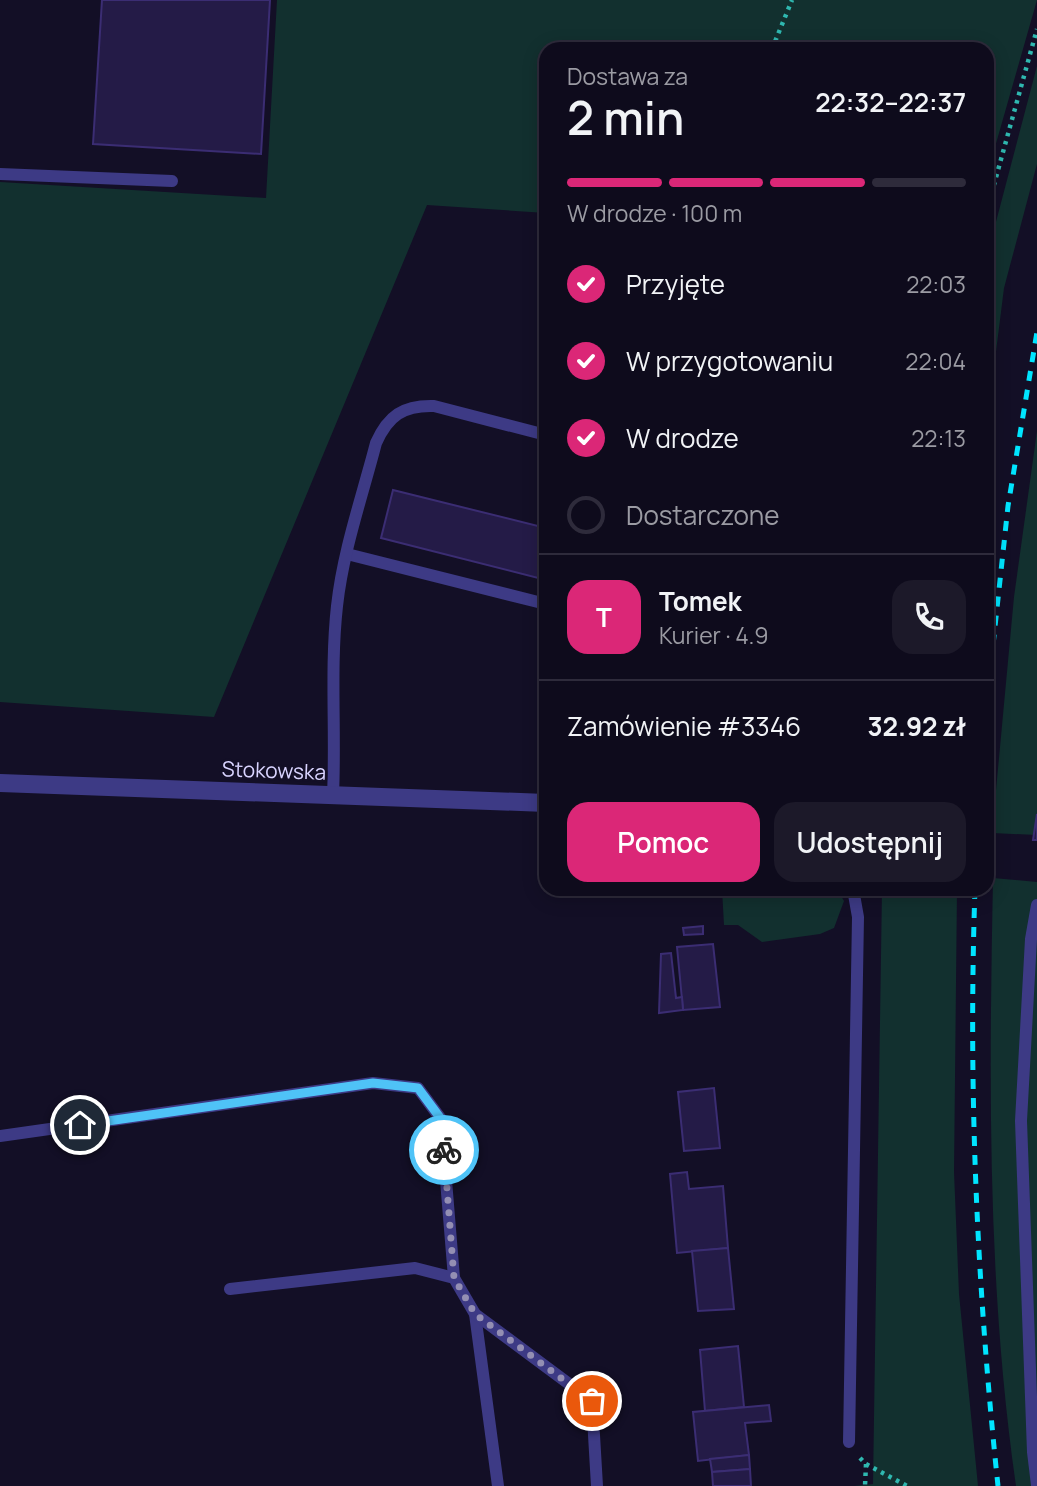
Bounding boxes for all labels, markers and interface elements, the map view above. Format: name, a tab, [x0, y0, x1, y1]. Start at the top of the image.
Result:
text: Dostawa za	[567, 60, 688, 92]
text: 22:32–22:37	[815, 84, 966, 120]
text: 2 min	[567, 86, 684, 149]
text: W drodze · 100 m	[567, 197, 742, 229]
icon: check	[567, 265, 605, 303]
text: Przyjęte	[626, 266, 725, 302]
text: 22:03	[906, 268, 966, 300]
icon: check	[567, 342, 605, 380]
text: W przygotowaniu	[626, 343, 833, 379]
text: 22:04	[905, 345, 966, 377]
icon: check	[567, 419, 605, 457]
text: W drodze	[626, 420, 739, 456]
text: 22:13	[911, 422, 966, 454]
text: Dostarczone	[626, 497, 779, 533]
button: phone	[892, 580, 966, 654]
text: Tomek	[659, 583, 742, 619]
text: T	[596, 599, 612, 635]
text: Kurier · 4.9	[659, 619, 769, 651]
text: Zamówienie #3346	[567, 708, 801, 744]
text: 32.92 zł	[867, 708, 966, 744]
street label: Stokowska	[221, 754, 327, 786]
button: Pomoc	[567, 802, 760, 882]
button: Udostępnij	[774, 802, 966, 882]
pin	[50, 1095, 110, 1155]
icon: home	[61, 1106, 99, 1144]
courier	[409, 1115, 479, 1185]
icon: bike	[425, 1131, 463, 1169]
pin	[562, 1371, 622, 1431]
icon: bag	[573, 1382, 611, 1420]

